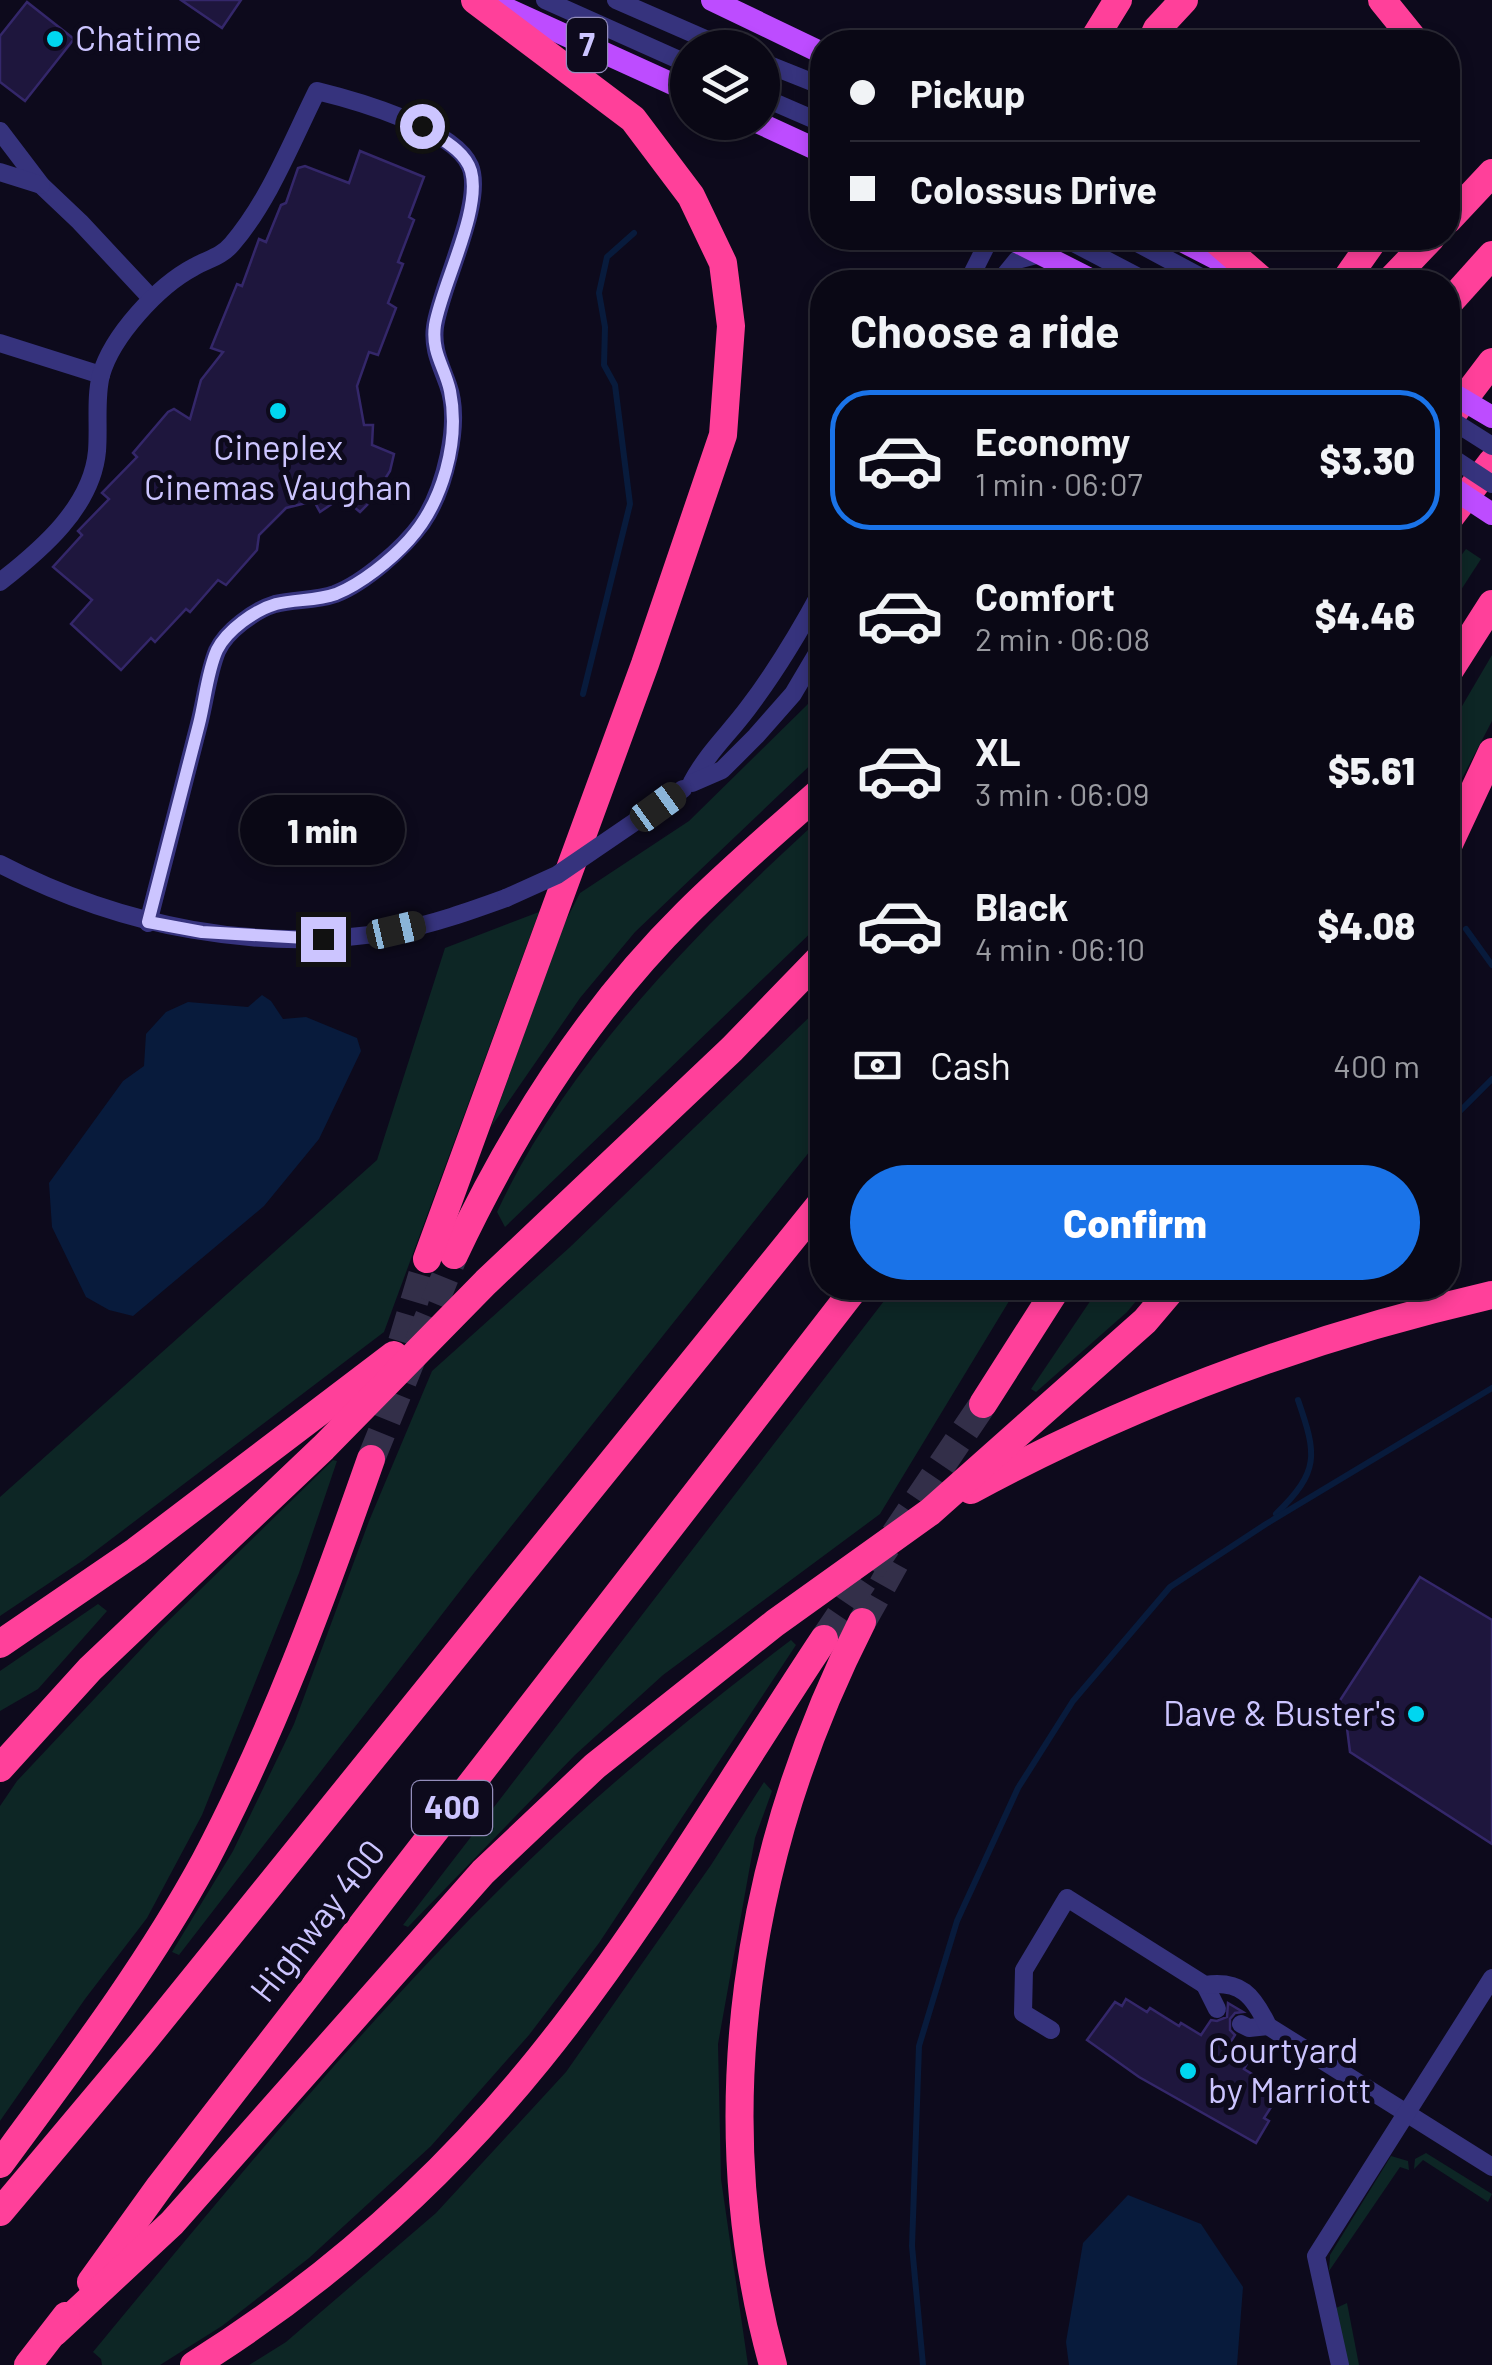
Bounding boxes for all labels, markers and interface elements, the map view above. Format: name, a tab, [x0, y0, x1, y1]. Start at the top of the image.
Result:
place label: Chatime	[75, 16, 202, 58]
road number: 7	[567, 18, 607, 72]
marker: Chatime	[44, 28, 66, 50]
map controls	[670, 30, 780, 140]
button: layers	[670, 30, 780, 140]
text: Pickup	[910, 70, 1025, 116]
route start	[400, 104, 445, 149]
text: Colossus Drive	[910, 166, 1157, 212]
text: Choose a ride	[850, 303, 1120, 357]
marker: Cineplex Cinemas Vaughan	[267, 400, 289, 422]
icon: car	[855, 415, 945, 505]
text: Economy	[975, 418, 1130, 464]
place label: Cineplex Cinemas Vaughan	[144, 425, 412, 507]
text: $3.30	[1320, 437, 1415, 483]
text: 1 min · 06:07	[975, 464, 1143, 502]
icon: car	[855, 570, 945, 660]
text: Comfort	[975, 573, 1115, 619]
text: $4.46	[1315, 592, 1415, 638]
text: 2 min · 06:08	[975, 619, 1150, 657]
icon: car	[855, 725, 945, 815]
text: XL	[975, 728, 1021, 774]
text: $5.61	[1328, 747, 1415, 793]
text: 3 min · 06:09	[975, 774, 1149, 812]
car	[625, 777, 691, 837]
callout: 1 min	[240, 794, 406, 864]
text: 1 min	[287, 811, 358, 849]
icon: car	[855, 880, 945, 970]
text: Black	[975, 883, 1069, 929]
text: $4.08	[1318, 902, 1415, 948]
car	[363, 909, 429, 951]
route end	[301, 917, 346, 962]
text: 4 min · 06:10	[975, 929, 1145, 967]
icon: cash	[850, 1038, 905, 1093]
text: Cash	[930, 1042, 1011, 1088]
text: 400 m	[1333, 1046, 1420, 1084]
button: Confirm	[850, 1165, 1420, 1280]
place label: Dave & Buster's	[1163, 1691, 1396, 1733]
marker: Dave & Buster's	[1405, 1703, 1427, 1725]
road number: 400	[412, 1781, 492, 1835]
street label: Highway 400	[240, 1831, 393, 2009]
place label: Courtyard by Marriott	[1208, 2028, 1372, 2110]
marker: Courtyard by Marriott	[1177, 2060, 1199, 2082]

